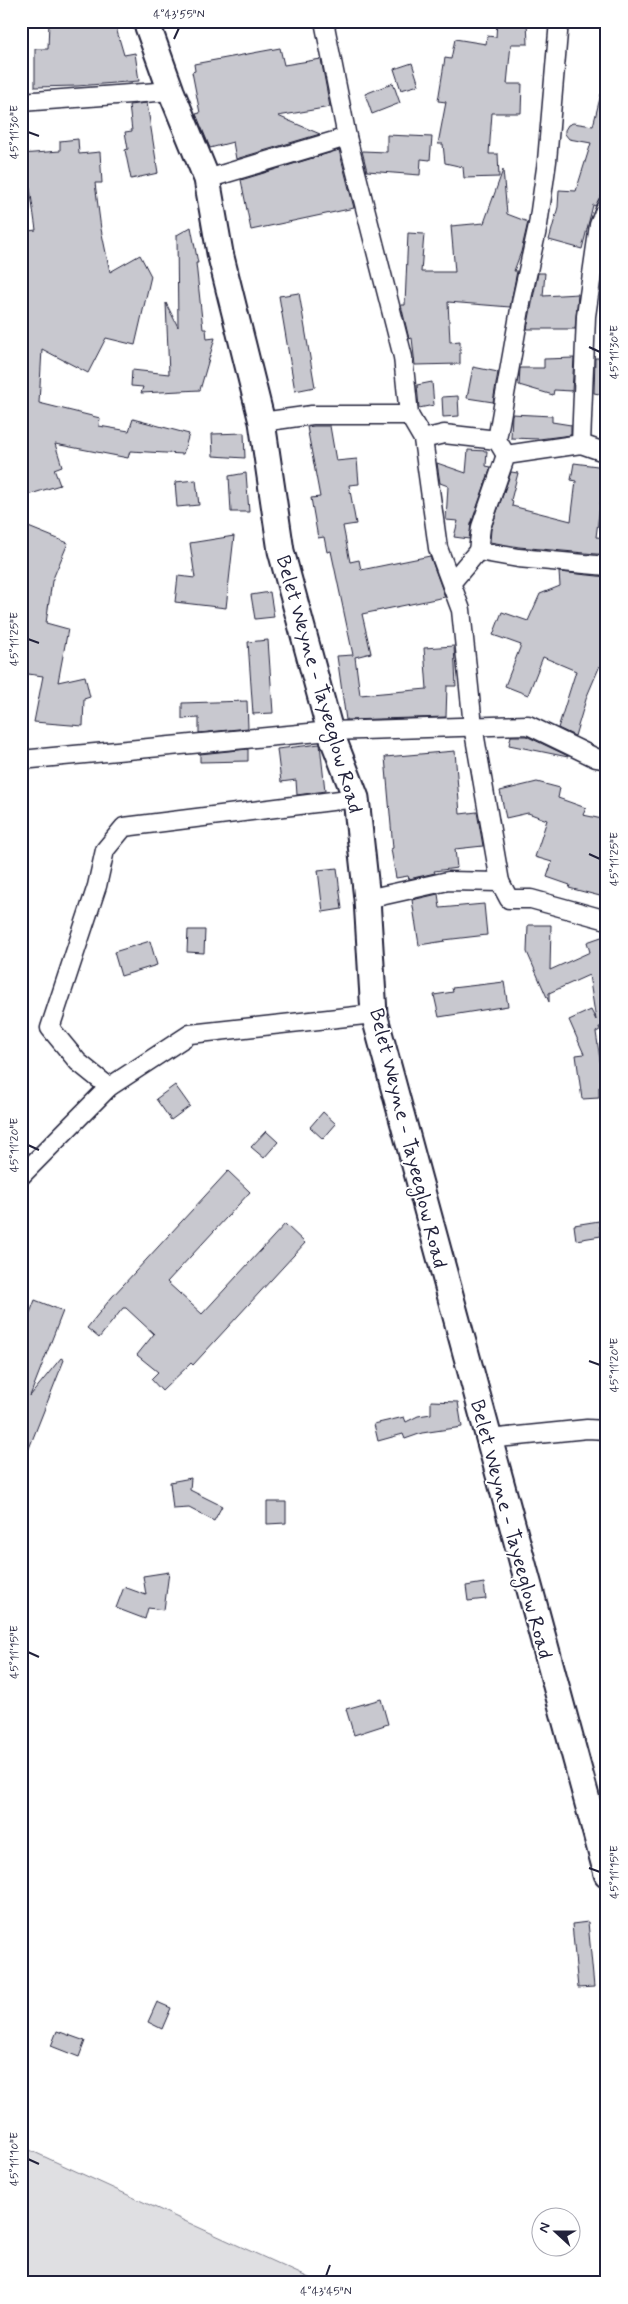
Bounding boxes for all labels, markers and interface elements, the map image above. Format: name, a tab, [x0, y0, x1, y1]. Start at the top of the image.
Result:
text: 4°43'55"N	[153, 7, 205, 23]
text: 45°11'30"E	[7, 105, 23, 159]
text: 45°11'30"E	[607, 325, 623, 379]
street label: Belet Weyne - Tayeeglow Road	[268, 552, 368, 817]
text: 45°11'25"E	[7, 612, 23, 666]
text: 45°11'25"E	[607, 832, 623, 886]
street label: Belet Weyne - Tayeeglow Road	[361, 1006, 453, 1271]
text: 45°11'20"E	[7, 1118, 23, 1172]
text: 45°11'20"E	[607, 1338, 623, 1392]
street label: Belet Weyne - Tayeeglow Road	[462, 1397, 558, 1662]
text: 45°11'15"E	[7, 1625, 23, 1679]
text: 45°11'15"E	[607, 1845, 623, 1899]
text: 45°11'10"E	[7, 2132, 23, 2186]
north arrow	[530, 2206, 580, 2256]
text: N	[535, 2220, 555, 2235]
text: 4°43'45"N	[300, 2284, 352, 2300]

